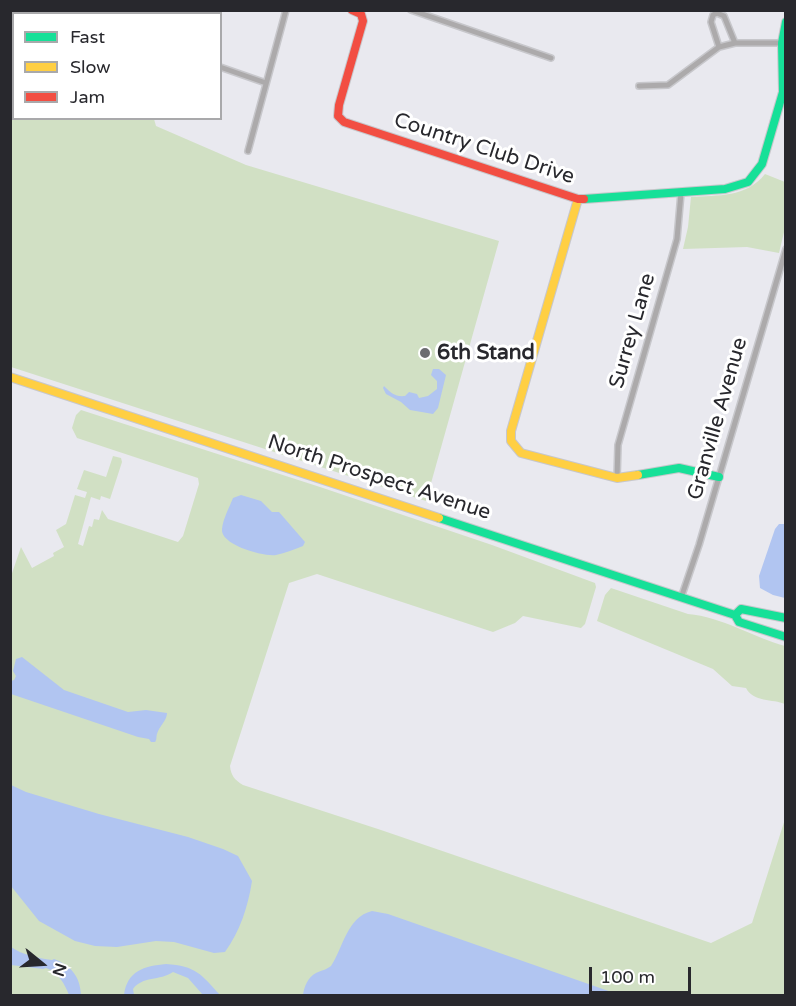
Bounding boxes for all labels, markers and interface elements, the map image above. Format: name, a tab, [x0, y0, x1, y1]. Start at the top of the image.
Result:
legend	[12, 12, 222, 120]
text: Fast	[70, 26, 105, 48]
text: Slow	[70, 56, 111, 78]
text: Jam	[70, 86, 105, 108]
street label: Country Club Drive	[391, 108, 577, 190]
street label: Surrey Lane	[605, 271, 661, 391]
street label: Granville Avenue	[683, 335, 753, 503]
place label: 6th Stand	[437, 340, 535, 366]
marker: 6th Stand	[418, 346, 432, 360]
street label: North Prospect Avenue	[264, 430, 494, 526]
north arrow	[12, 934, 72, 994]
scale bar	[592, 955, 694, 993]
text: N	[48, 960, 71, 979]
text: 100 m	[600, 966, 655, 988]

